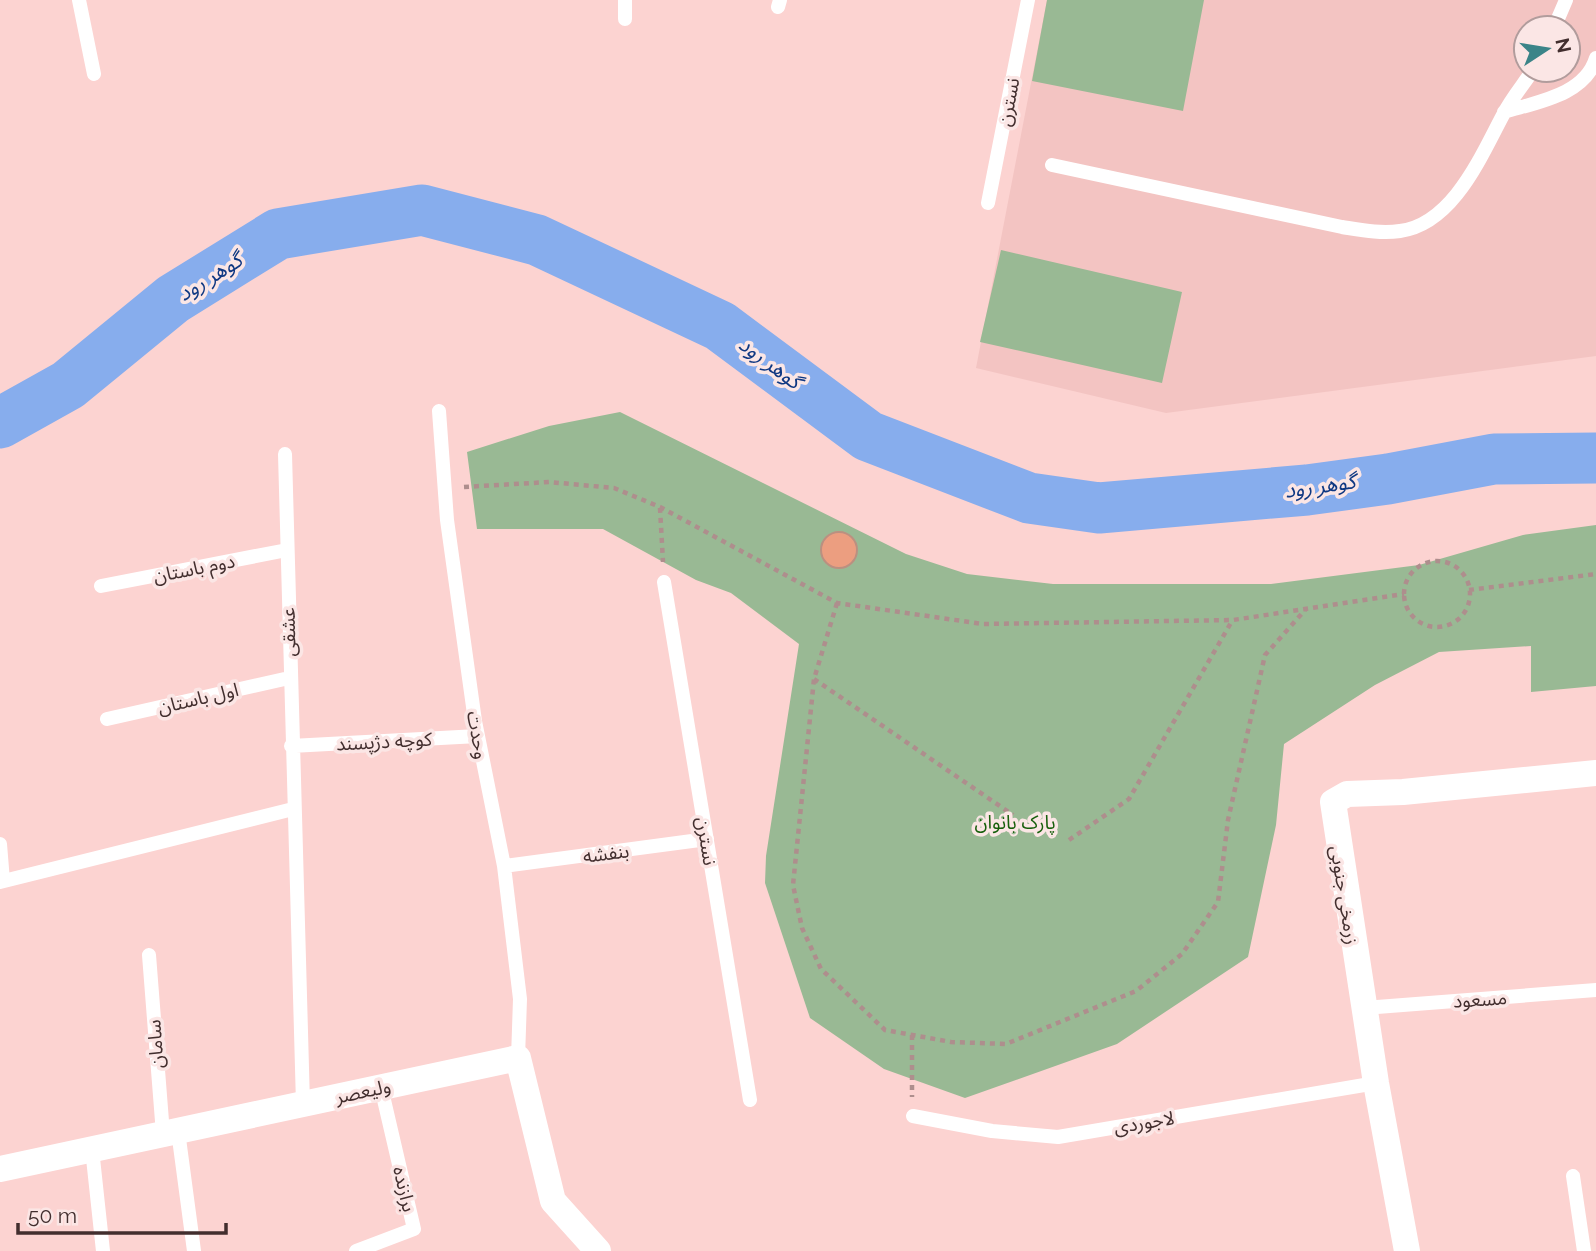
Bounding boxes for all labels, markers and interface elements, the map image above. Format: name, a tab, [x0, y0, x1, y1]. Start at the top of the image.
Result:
north arrow	[1512, 14, 1582, 84]
text: N	[1551, 36, 1576, 55]
street label: نسترن	[993, 76, 1024, 128]
water label: گوهر رود	[173, 245, 250, 306]
water label: گوهر رود	[734, 331, 810, 397]
water label: گوهر رود	[1283, 468, 1361, 503]
street label: دوم باستان	[151, 549, 237, 591]
street label: عشقی	[277, 607, 300, 657]
street label: اول باستان	[155, 678, 241, 719]
street label: وحدت	[462, 709, 493, 761]
street label: کوچه دژپسند	[335, 727, 434, 757]
park label: پارک بانوان	[974, 811, 1056, 835]
street label: نسترن	[691, 815, 722, 867]
street label: بنفشه	[582, 839, 630, 867]
street label: زرمخی جنوبی	[1325, 844, 1364, 946]
street label: مسعود	[1452, 986, 1508, 1013]
street label: سامان	[142, 1019, 168, 1069]
street label: ولیعصر	[332, 1074, 393, 1109]
street label: لاجوردی	[1112, 1106, 1176, 1139]
street label: برازنده	[388, 1164, 421, 1214]
scale bar	[18, 1192, 226, 1236]
text: 50 m	[28, 1203, 77, 1228]

